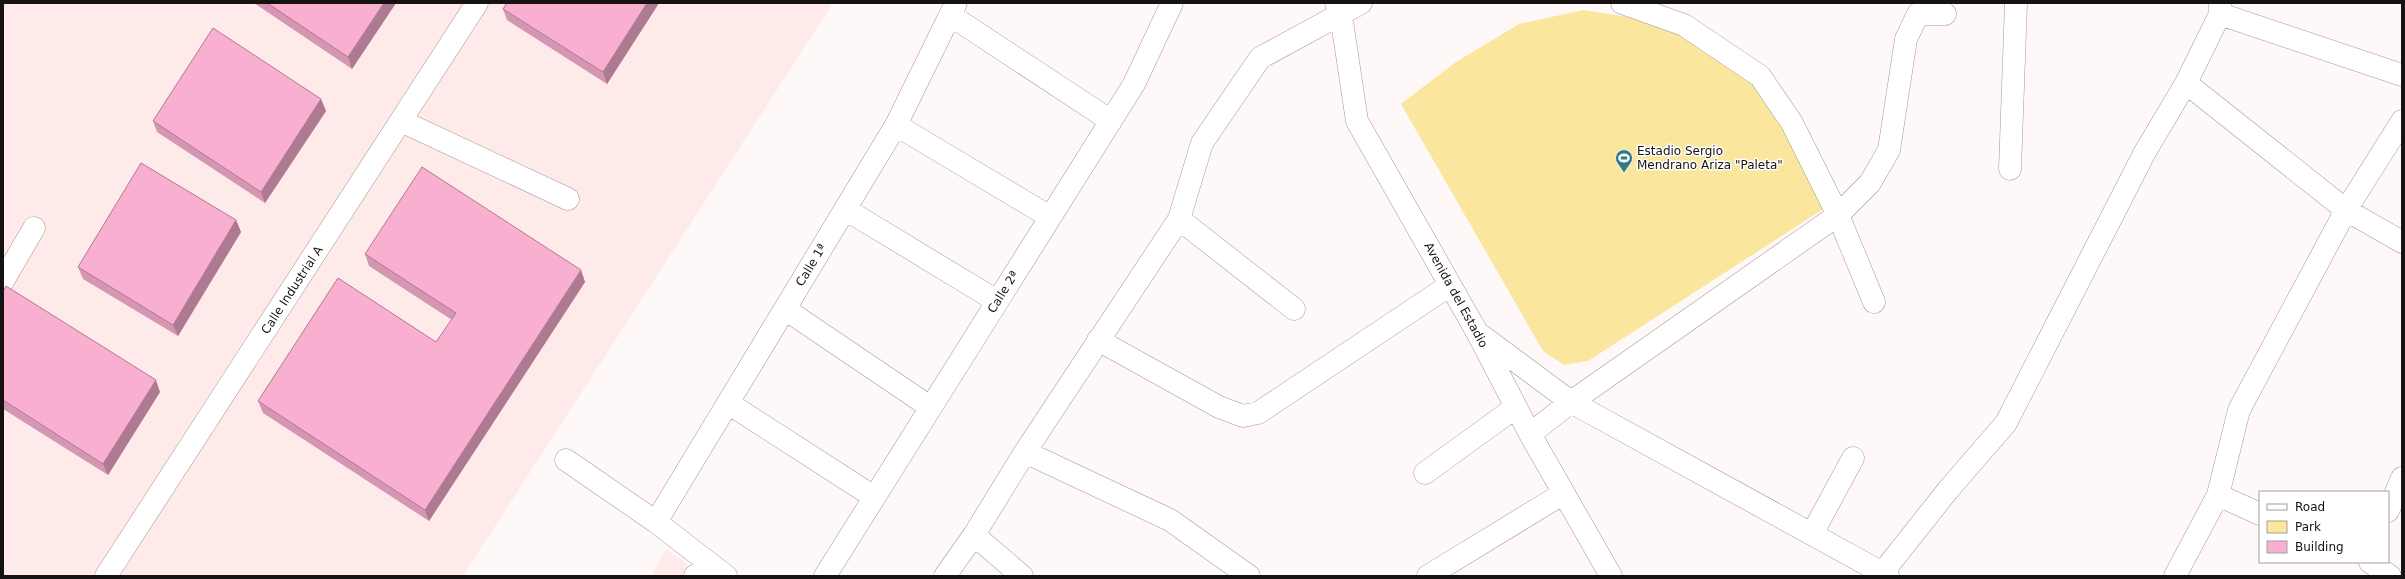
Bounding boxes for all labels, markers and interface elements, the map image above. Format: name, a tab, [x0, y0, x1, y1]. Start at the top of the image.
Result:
place label: Estadio Sergio Mendrano Ariza "Paleta"	[1637, 144, 1783, 172]
sports icon: Estadio Sergio Mendrano Ariza "Paleta"	[1614, 148, 1634, 173]
street label: Avenida del Estadio	[1421, 240, 1491, 350]
street label: Calle 1ª	[793, 241, 829, 289]
street label: Calle Industrial A	[258, 243, 326, 337]
street label: Calle 2ª	[985, 268, 1021, 316]
legend	[2259, 491, 2389, 563]
text: Road	[2295, 500, 2325, 514]
text: Park	[2295, 520, 2321, 534]
text: Building	[2295, 540, 2344, 554]

